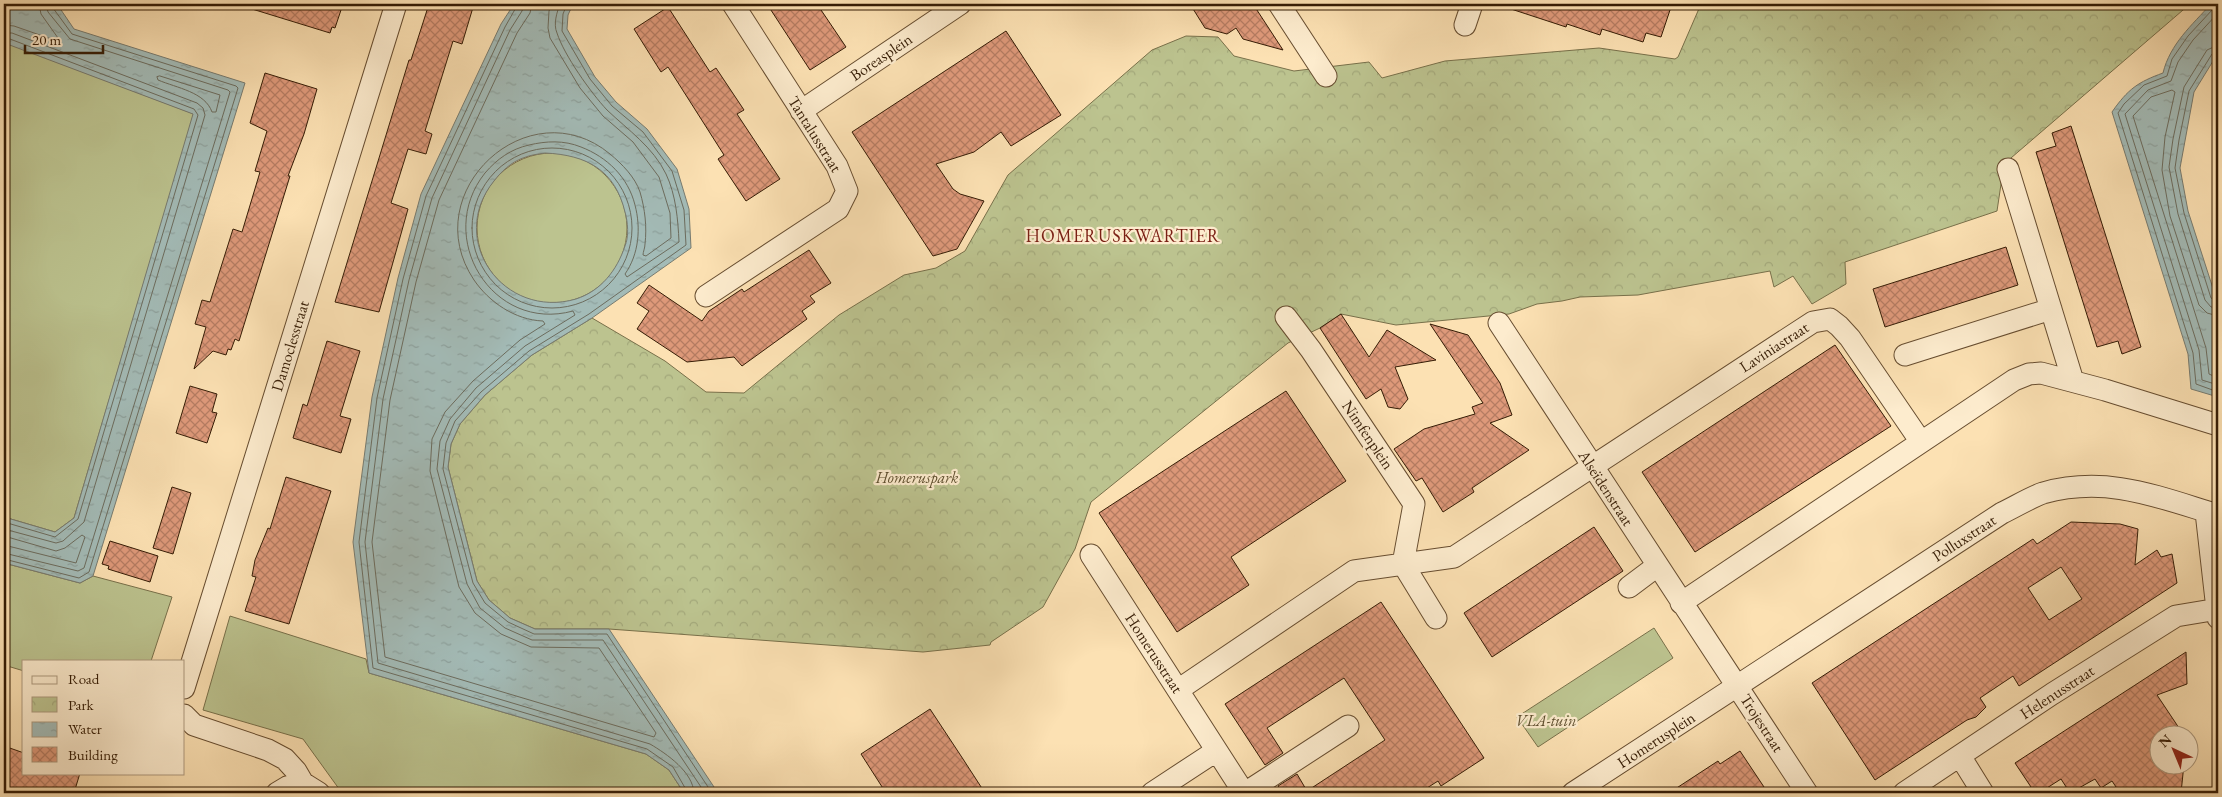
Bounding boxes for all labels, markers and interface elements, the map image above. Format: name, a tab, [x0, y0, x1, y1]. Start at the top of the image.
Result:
scale bar	[25, 22, 102, 54]
street label: Boreasplein	[846, 28, 917, 86]
text: 20 m	[32, 30, 61, 49]
street label: Tantalusstraat	[783, 92, 847, 176]
district label: HOMERUSKWARTIER	[1025, 224, 1221, 247]
street label: Damoclesstraat	[266, 298, 314, 394]
street label: Laviniastraat	[1735, 317, 1813, 377]
street label: Nimfenplein	[1337, 396, 1399, 474]
street label: Alseïdenstraat	[1573, 445, 1638, 530]
park label: Homeruspark	[875, 467, 959, 488]
street label: Polluxstraat	[1928, 510, 2000, 566]
street label: Homerusstraat	[1120, 609, 1188, 697]
legend	[22, 660, 185, 774]
street label: Helenusstraat	[2016, 660, 2098, 724]
text: Road	[68, 669, 100, 688]
street label: Trojestraat	[1735, 690, 1789, 756]
text: Park	[68, 695, 95, 714]
street label: Homerusplein	[1613, 707, 1700, 773]
park label: VLA-tuin	[1516, 710, 1576, 731]
text: Water	[68, 719, 102, 738]
north arrow	[2150, 724, 2200, 774]
text: N	[2155, 730, 2176, 751]
text: Building	[68, 745, 118, 764]

